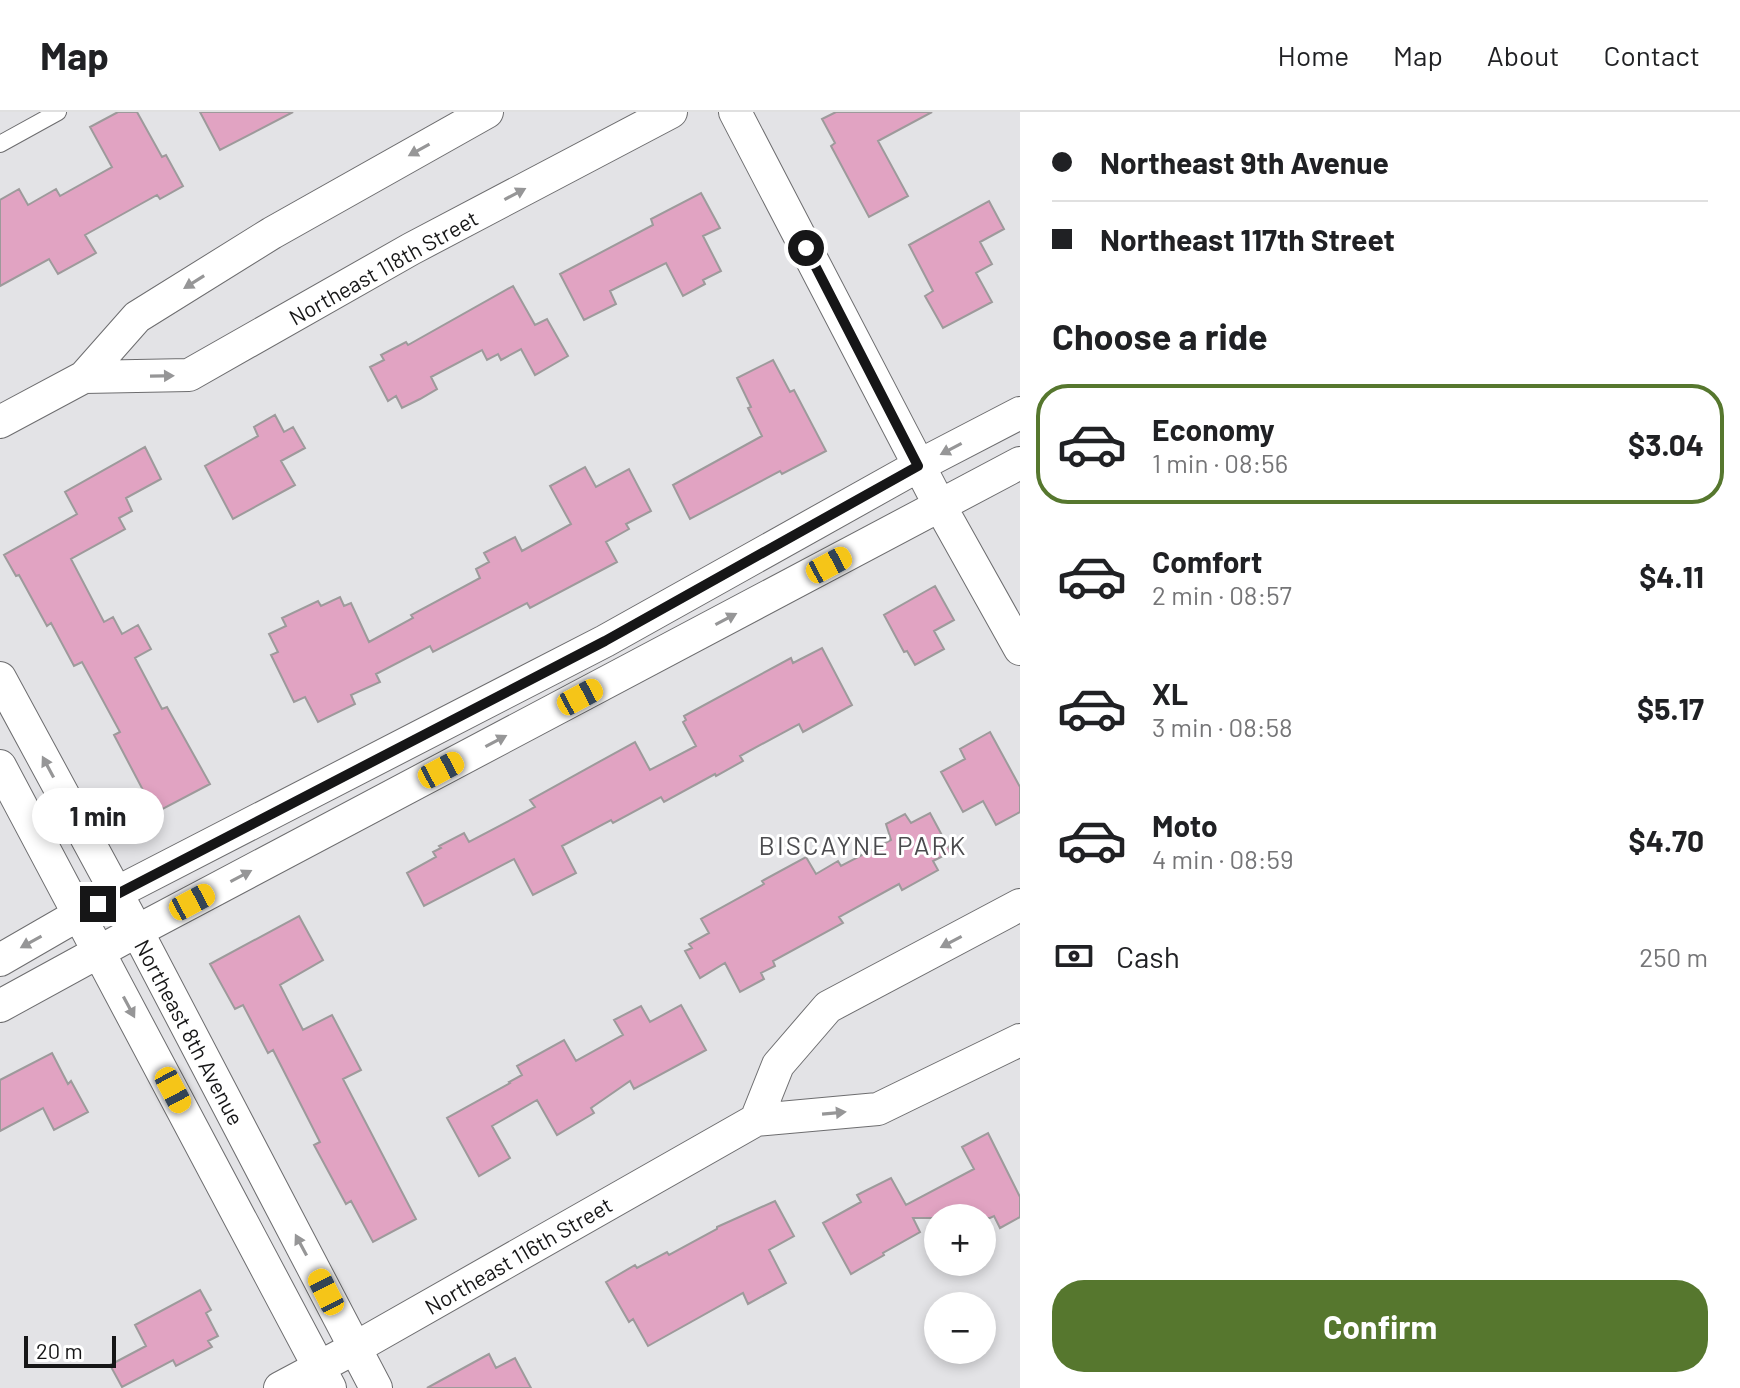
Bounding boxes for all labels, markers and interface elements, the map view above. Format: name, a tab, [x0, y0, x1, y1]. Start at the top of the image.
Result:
text: Map	[40, 32, 109, 78]
text: Home	[1278, 38, 1349, 72]
text: Map	[1393, 38, 1443, 72]
text: About	[1487, 38, 1559, 72]
text: Contact	[1603, 38, 1700, 72]
one-way arrow	[407, 143, 430, 157]
text: Northeast 9th Avenue	[1100, 144, 1389, 180]
one-way arrow	[503, 188, 526, 201]
street label: Northeast 118th Street	[284, 204, 482, 330]
text: Northeast 117th Street	[1100, 221, 1395, 257]
route start	[788, 230, 824, 266]
one-way arrow	[183, 274, 205, 288]
text: Choose a ride	[1052, 314, 1268, 357]
one-way arrow	[150, 369, 175, 382]
icon: car	[1056, 408, 1128, 480]
text: Economy	[1152, 411, 1275, 447]
text: $3.04	[1628, 426, 1704, 462]
one-way arrow	[939, 442, 962, 455]
text: 1 min · 08:56	[1152, 447, 1288, 478]
icon: car	[1056, 540, 1128, 612]
car	[802, 543, 856, 587]
text: Comfort	[1152, 543, 1262, 579]
text: $4.11	[1639, 558, 1704, 594]
text: 2 min · 08:57	[1152, 579, 1292, 610]
one-way arrow	[714, 613, 737, 626]
icon: car	[1056, 672, 1128, 744]
car	[553, 675, 607, 719]
text: XL	[1152, 675, 1188, 711]
text: $5.17	[1637, 690, 1704, 726]
text: 3 min · 08:58	[1152, 711, 1293, 742]
one-way arrow	[484, 734, 507, 748]
car	[414, 748, 468, 792]
one-way arrow	[42, 756, 55, 779]
callout: 1 min	[32, 788, 164, 844]
text: 1 min	[70, 800, 126, 831]
icon: car	[1056, 804, 1128, 876]
text: Moto	[1152, 807, 1218, 843]
text: $4.70	[1629, 822, 1704, 858]
district label: BISCAYNE PARK	[759, 829, 967, 860]
text: 4 min · 08:59	[1152, 843, 1294, 874]
one-way arrow	[230, 869, 253, 882]
car	[165, 880, 219, 924]
route end	[80, 886, 116, 922]
one-way arrow	[940, 934, 962, 948]
icon: cash	[1052, 934, 1096, 978]
one-way arrow	[20, 935, 42, 949]
street label: Northeast 8th Avenue	[130, 935, 250, 1129]
text: Cash	[1116, 938, 1180, 974]
text: 250 m	[1639, 941, 1708, 972]
one-way arrow	[122, 996, 135, 1019]
car	[151, 1063, 195, 1117]
one-way arrow	[822, 1106, 847, 1119]
street label: Northeast 116th Street	[420, 1191, 616, 1319]
map controls	[924, 1204, 996, 1364]
button: +	[924, 1204, 996, 1276]
one-way arrow	[294, 1233, 307, 1256]
car	[304, 1265, 348, 1319]
button: Confirm	[1052, 1280, 1708, 1372]
button: −	[924, 1292, 996, 1364]
scale bar	[24, 1332, 116, 1368]
text: 20 m	[36, 1337, 83, 1363]

